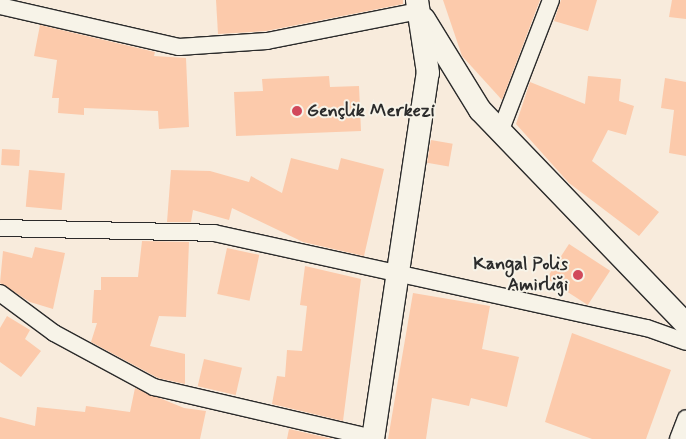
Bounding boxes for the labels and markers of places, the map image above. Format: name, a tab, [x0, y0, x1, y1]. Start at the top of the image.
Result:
place label: Gençlik Merkezi	[307, 100, 432, 122]
marker: Gençlik Merkezi	[291, 105, 303, 117]
place label: Kangal Polis Amirliği	[474, 254, 568, 296]
marker: Kangal Polis Amirliği	[572, 269, 584, 281]

